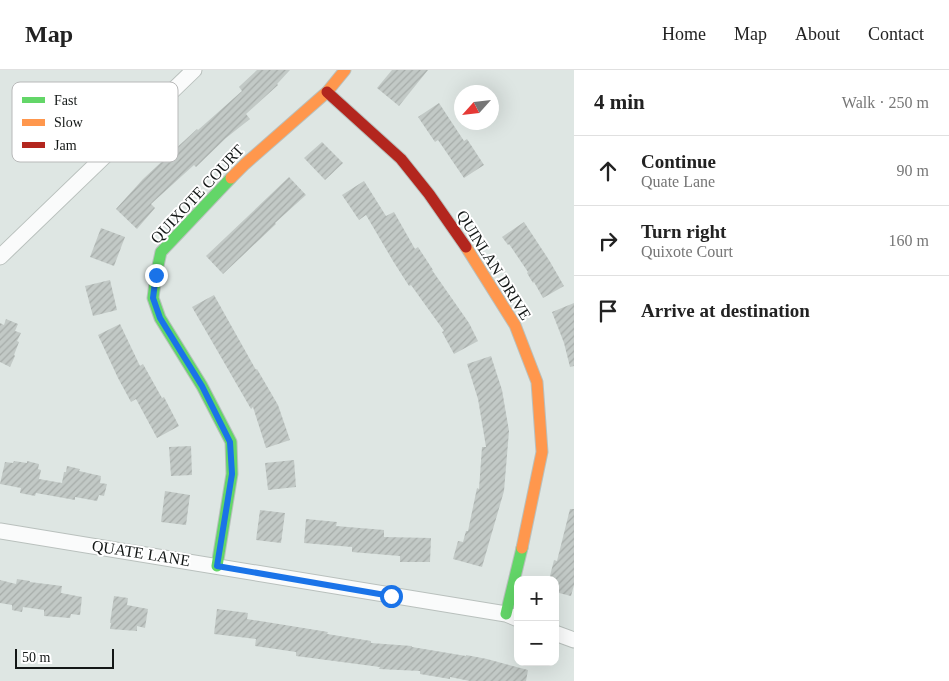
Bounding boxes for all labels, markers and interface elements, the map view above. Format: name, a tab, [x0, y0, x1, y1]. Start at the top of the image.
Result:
text: Map	[25, 21, 73, 47]
text: Home	[662, 24, 706, 44]
text: Map	[734, 24, 767, 44]
text: About	[795, 24, 840, 44]
text: Contact	[868, 24, 924, 44]
legend	[12, 82, 178, 162]
north arrow	[454, 85, 499, 130]
text: 4 min	[594, 90, 645, 114]
text: Fast	[54, 93, 77, 108]
text: Walk · 250 m	[842, 94, 929, 111]
text: Slow	[54, 115, 84, 130]
text: Jam	[54, 138, 77, 153]
street label: QUIXOTE COURT	[147, 141, 247, 247]
text: Continue	[641, 151, 716, 172]
icon: ahead	[594, 157, 622, 185]
text: 90 m	[897, 162, 929, 179]
text: Quate Lane	[641, 173, 715, 190]
street label: QUINLAN DRIVE	[453, 207, 535, 323]
text: Turn right	[641, 221, 726, 242]
icon: right	[594, 227, 622, 255]
text: 160 m	[889, 232, 929, 249]
text: Quixote Court	[641, 243, 733, 260]
route end	[145, 264, 168, 287]
icon: arrive	[594, 297, 622, 325]
text: Arrive at destination	[641, 300, 810, 321]
street label: QUATE LANE	[91, 537, 191, 569]
map controls	[514, 576, 559, 666]
button: +	[514, 576, 559, 621]
route start	[380, 585, 403, 608]
button: −	[514, 621, 559, 666]
scale bar	[15, 646, 114, 669]
text: 50 m	[22, 650, 50, 665]

